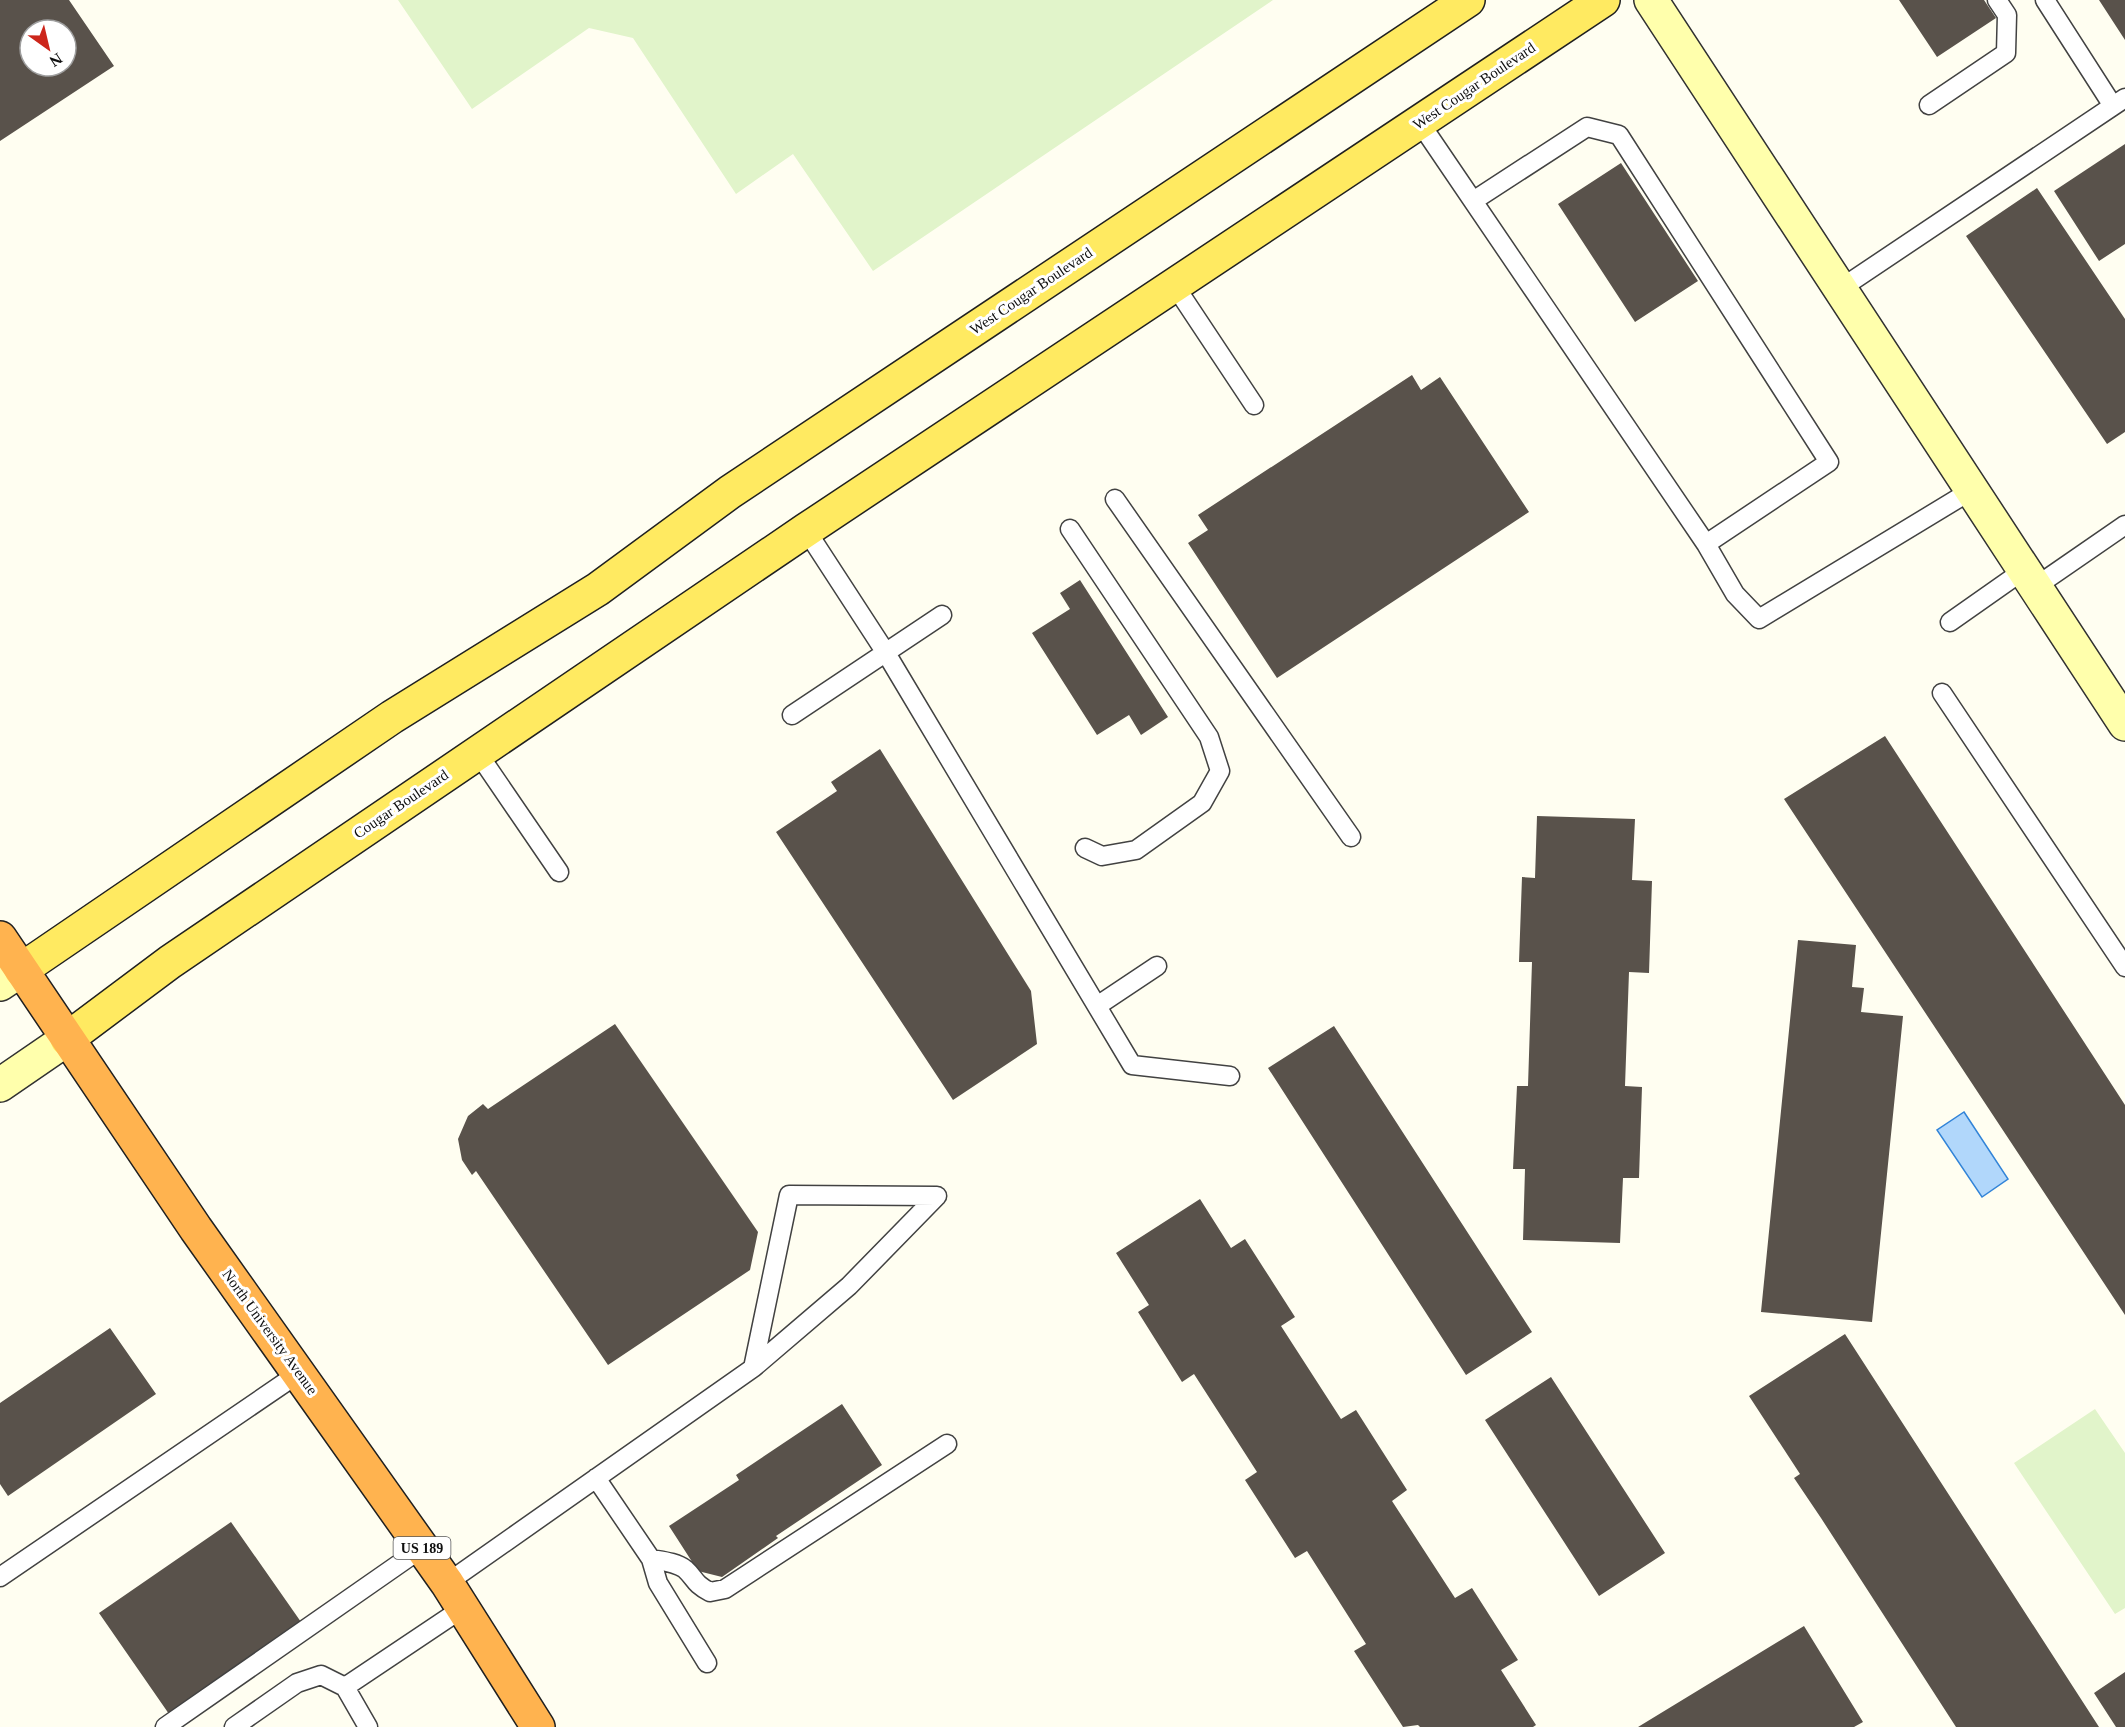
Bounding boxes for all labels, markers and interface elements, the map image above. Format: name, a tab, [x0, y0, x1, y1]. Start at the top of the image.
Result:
north arrow	[18, 18, 78, 78]
street label: West Cougar Boulevard	[1410, 39, 1538, 133]
text: N	[46, 50, 66, 71]
street label: West Cougar Boulevard	[967, 244, 1095, 338]
street label: Cougar Boulevard	[351, 766, 452, 841]
street label: North University Avenue	[219, 1266, 321, 1398]
road number: US 189	[394, 1537, 450, 1559]

